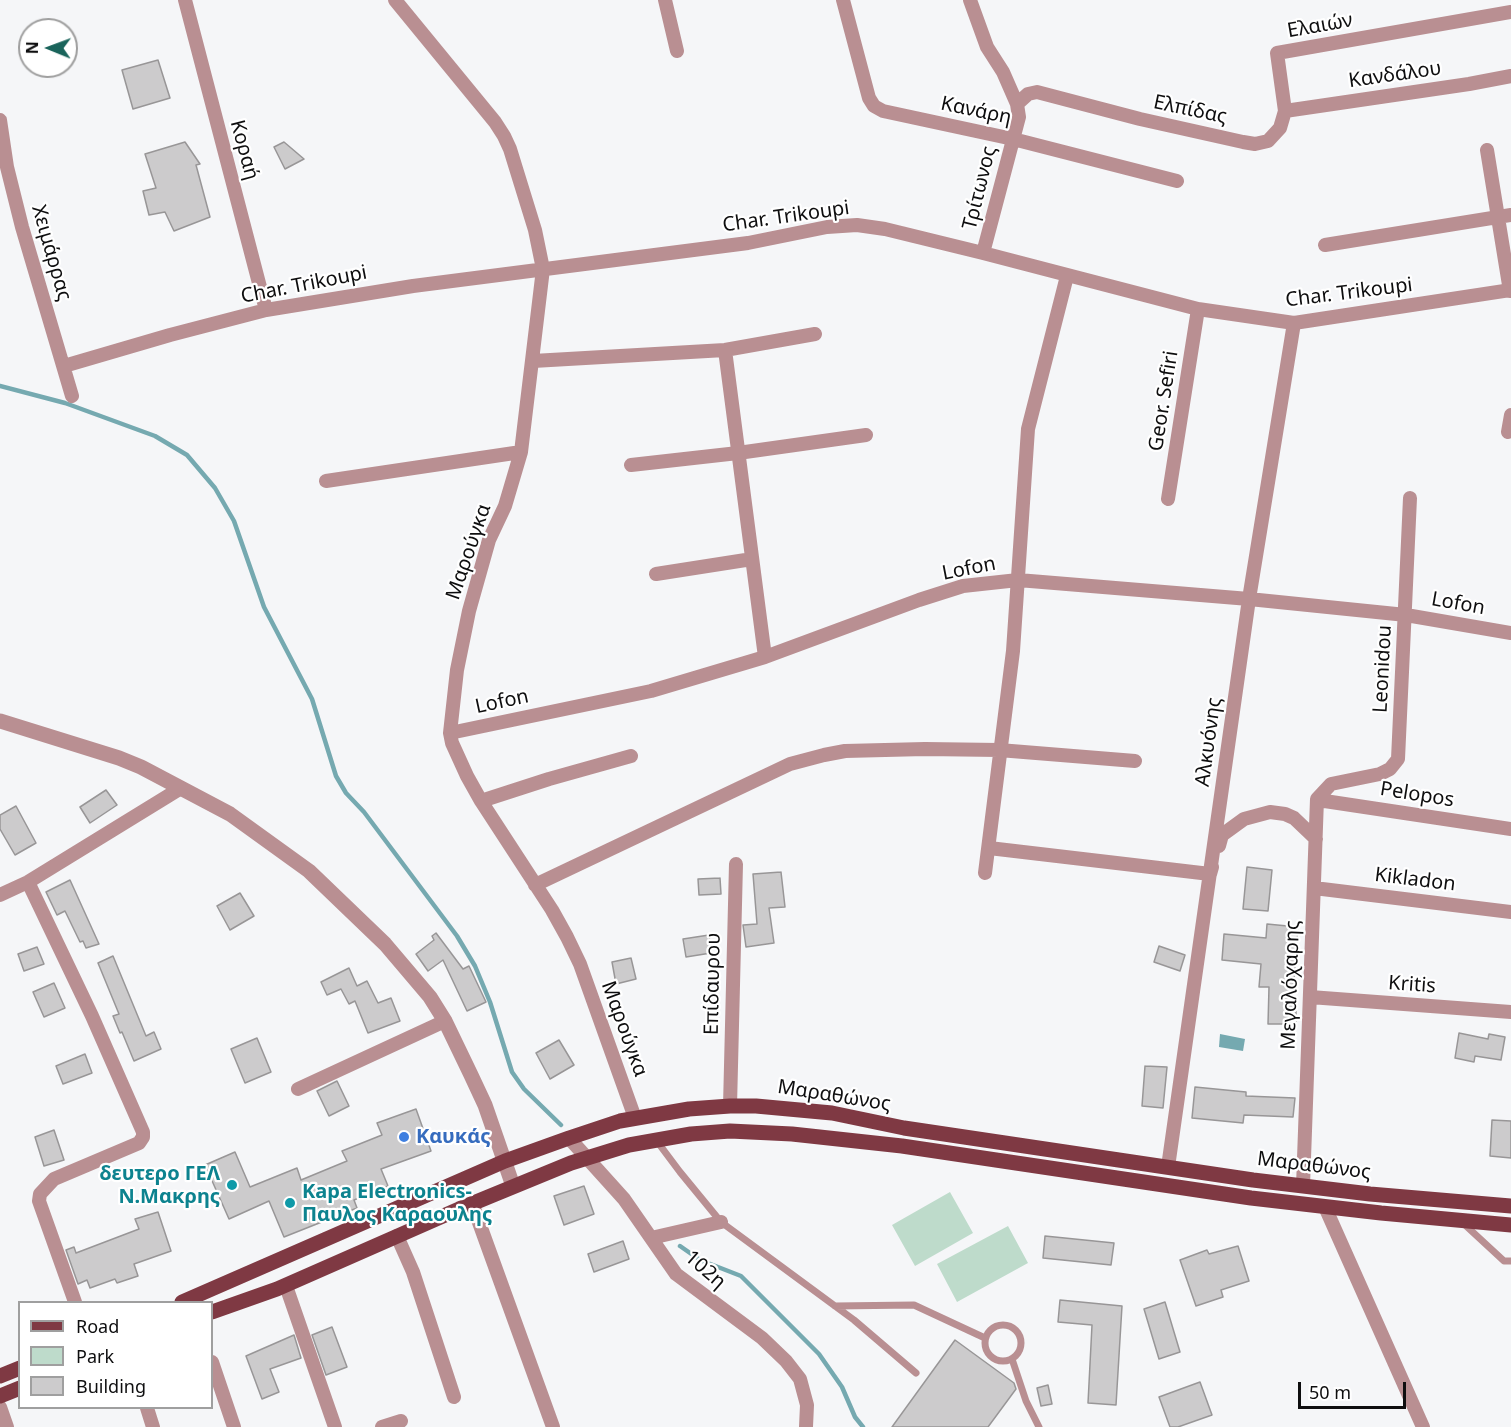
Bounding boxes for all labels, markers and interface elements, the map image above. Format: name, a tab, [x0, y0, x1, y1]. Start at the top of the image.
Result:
street label: Ελαιών	[1285, 8, 1355, 44]
north arrow	[18, 18, 78, 78]
text: N	[21, 41, 43, 54]
street label: Κανδάλου	[1347, 57, 1443, 93]
street label: Ελπίδας	[1151, 91, 1229, 129]
street label: Κανάρη	[939, 92, 1013, 130]
street label: Κοραή	[225, 117, 263, 183]
street label: Τρίτωνος	[958, 144, 1002, 232]
street label: Char. Trikoupi	[721, 196, 851, 238]
street label: Χειμάρρας	[26, 202, 76, 304]
street label: Char. Trikoupi	[239, 261, 369, 309]
street label: Char. Trikoupi	[1284, 273, 1414, 313]
street label: Geor. Sefiri	[1144, 349, 1184, 453]
street label: Μαρούγκα	[441, 501, 497, 603]
street label: Lofon	[940, 552, 998, 586]
street label: Lofon	[1429, 588, 1487, 620]
street label: Leonidou	[1369, 624, 1397, 714]
street label: Lofon	[473, 685, 531, 719]
street label: Αλκυόνης	[1191, 696, 1227, 788]
street label: Pelopos	[1378, 777, 1456, 813]
street label: Kikladon	[1373, 863, 1457, 897]
street label: Μεγαλόχαρης	[1277, 920, 1305, 1050]
street label: Επίδαυρου	[700, 933, 726, 1035]
street label: Kritis	[1387, 971, 1437, 999]
street label: Μαρούγκα	[596, 978, 652, 1080]
street label: Μαραθώνος	[776, 1075, 892, 1117]
place label: Καυκάς	[416, 1125, 490, 1149]
marker: Καυκάς	[397, 1130, 411, 1144]
street label: Μαραθώνος	[1256, 1147, 1372, 1185]
place label: δευτερο ΓΕΛ Ν.Μακρης	[99, 1162, 220, 1209]
marker: δευτερο ΓΕΛ Ν.Μακρης	[225, 1178, 239, 1192]
place label: Kapa Electronics- Παυλος Καραουλης	[302, 1180, 492, 1227]
marker: Kapa Electronics- Παυλος Καραουλης	[283, 1196, 297, 1210]
street label: 102η	[680, 1246, 730, 1294]
legend	[18, 1301, 213, 1409]
text: Road	[76, 1314, 119, 1338]
text: Park	[76, 1344, 114, 1368]
scale bar	[1301, 1370, 1409, 1408]
text: Building	[76, 1374, 146, 1398]
text: 50 m	[1309, 1380, 1351, 1404]

